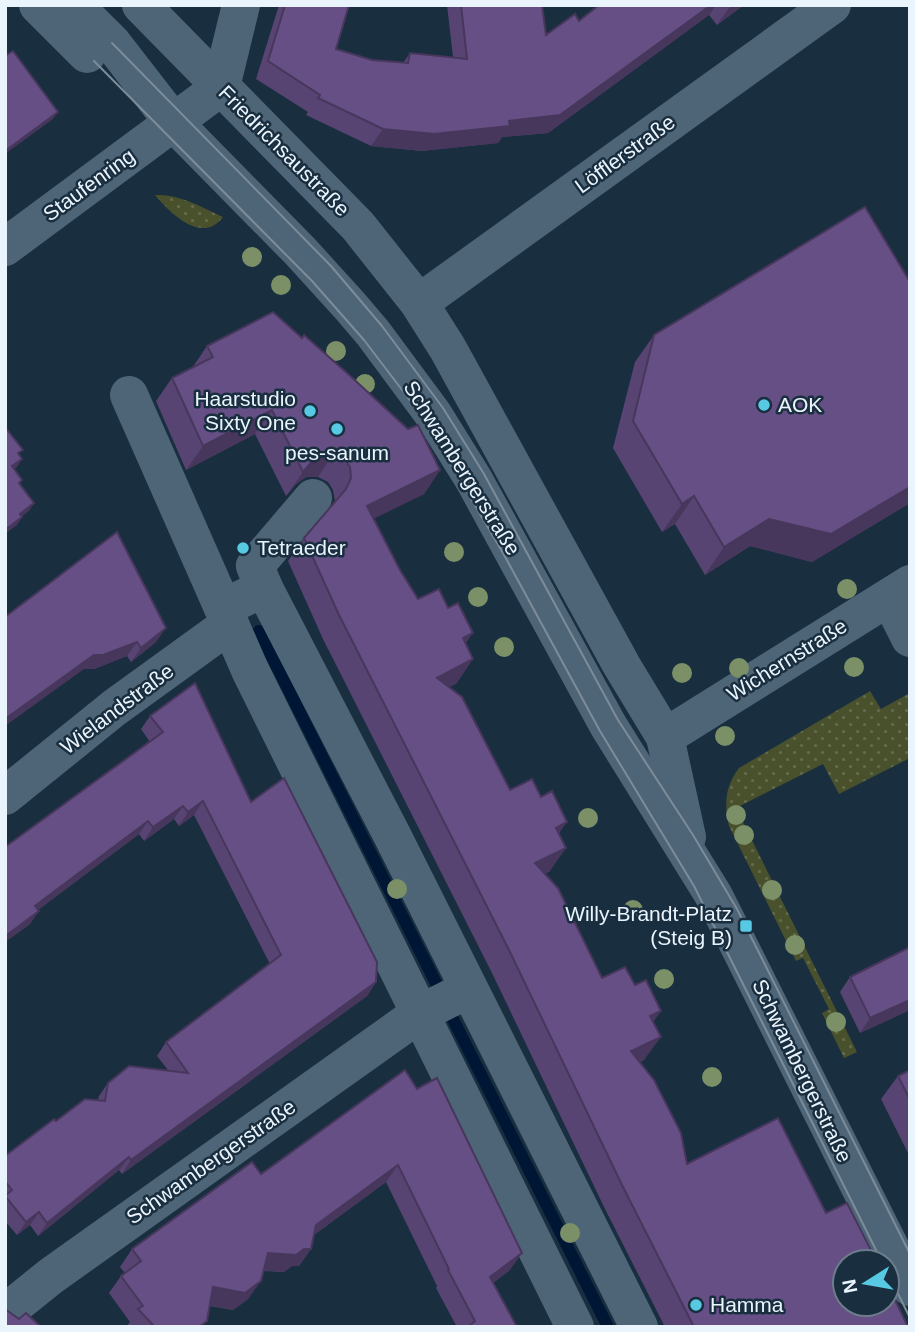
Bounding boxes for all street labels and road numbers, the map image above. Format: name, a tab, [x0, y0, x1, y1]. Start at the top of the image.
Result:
street label: Friedrichsaustraße	[214, 81, 354, 221]
street label: Löfflerstraße	[570, 110, 679, 197]
street label: Staufenring	[38, 144, 139, 225]
street label: Schwambergerstraße	[399, 377, 525, 559]
street label: Wichernstraße	[723, 614, 851, 706]
street label: Wielandstraße	[56, 659, 178, 759]
street label: Schwambergerstraße	[748, 976, 857, 1166]
street label: Schwambergerstraße	[122, 1095, 300, 1229]

